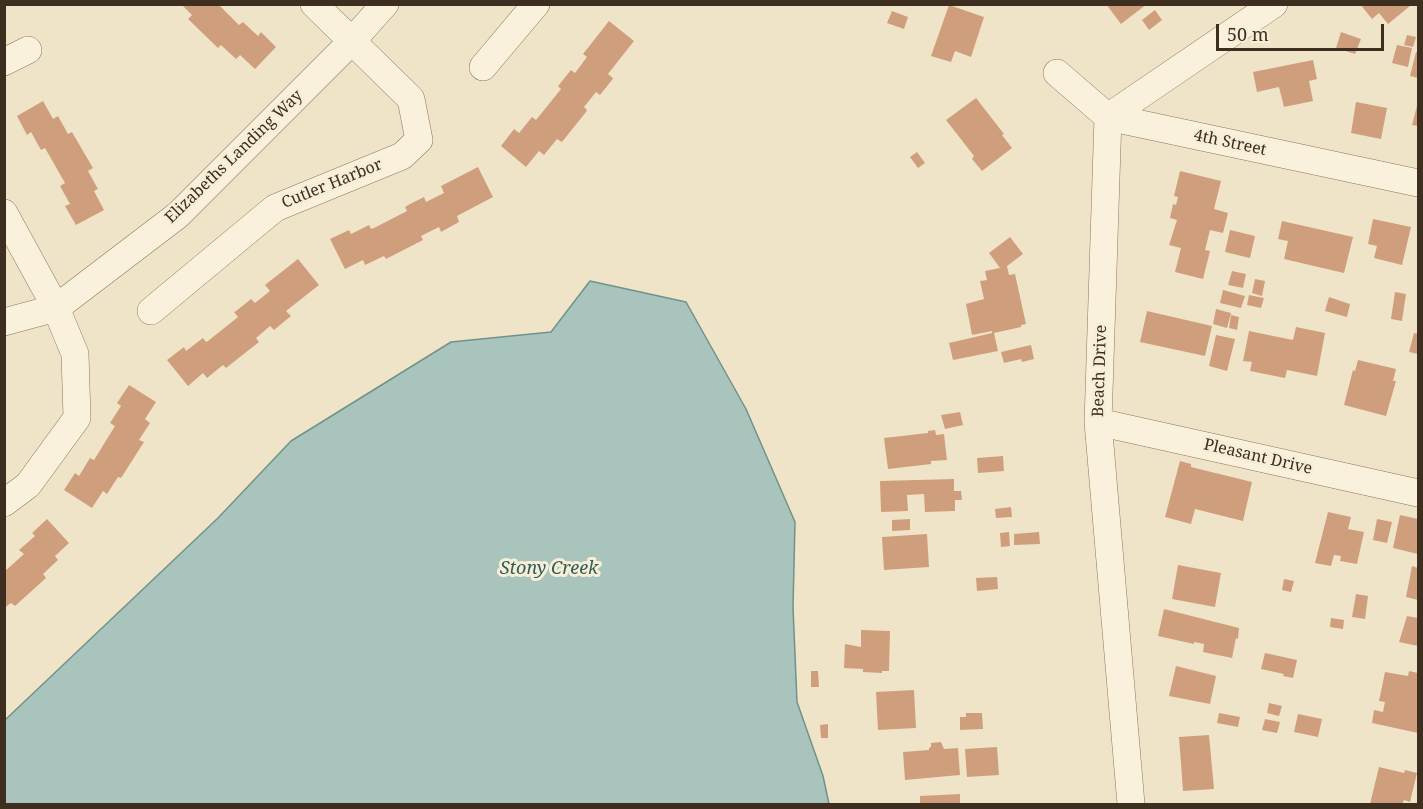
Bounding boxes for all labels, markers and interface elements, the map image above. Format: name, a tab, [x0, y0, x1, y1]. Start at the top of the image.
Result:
scale bar	[1219, 12, 1387, 50]
text: 50 m	[1227, 22, 1269, 46]
street label: Elizabeths Landing Way	[161, 86, 307, 228]
street label: 4th Street	[1192, 126, 1268, 160]
street label: Cutler Harbor	[279, 155, 385, 213]
street label: Beach Drive	[1089, 325, 1111, 417]
street label: Pleasant Drive	[1202, 435, 1314, 479]
water label: Stony Creek	[500, 558, 598, 580]

